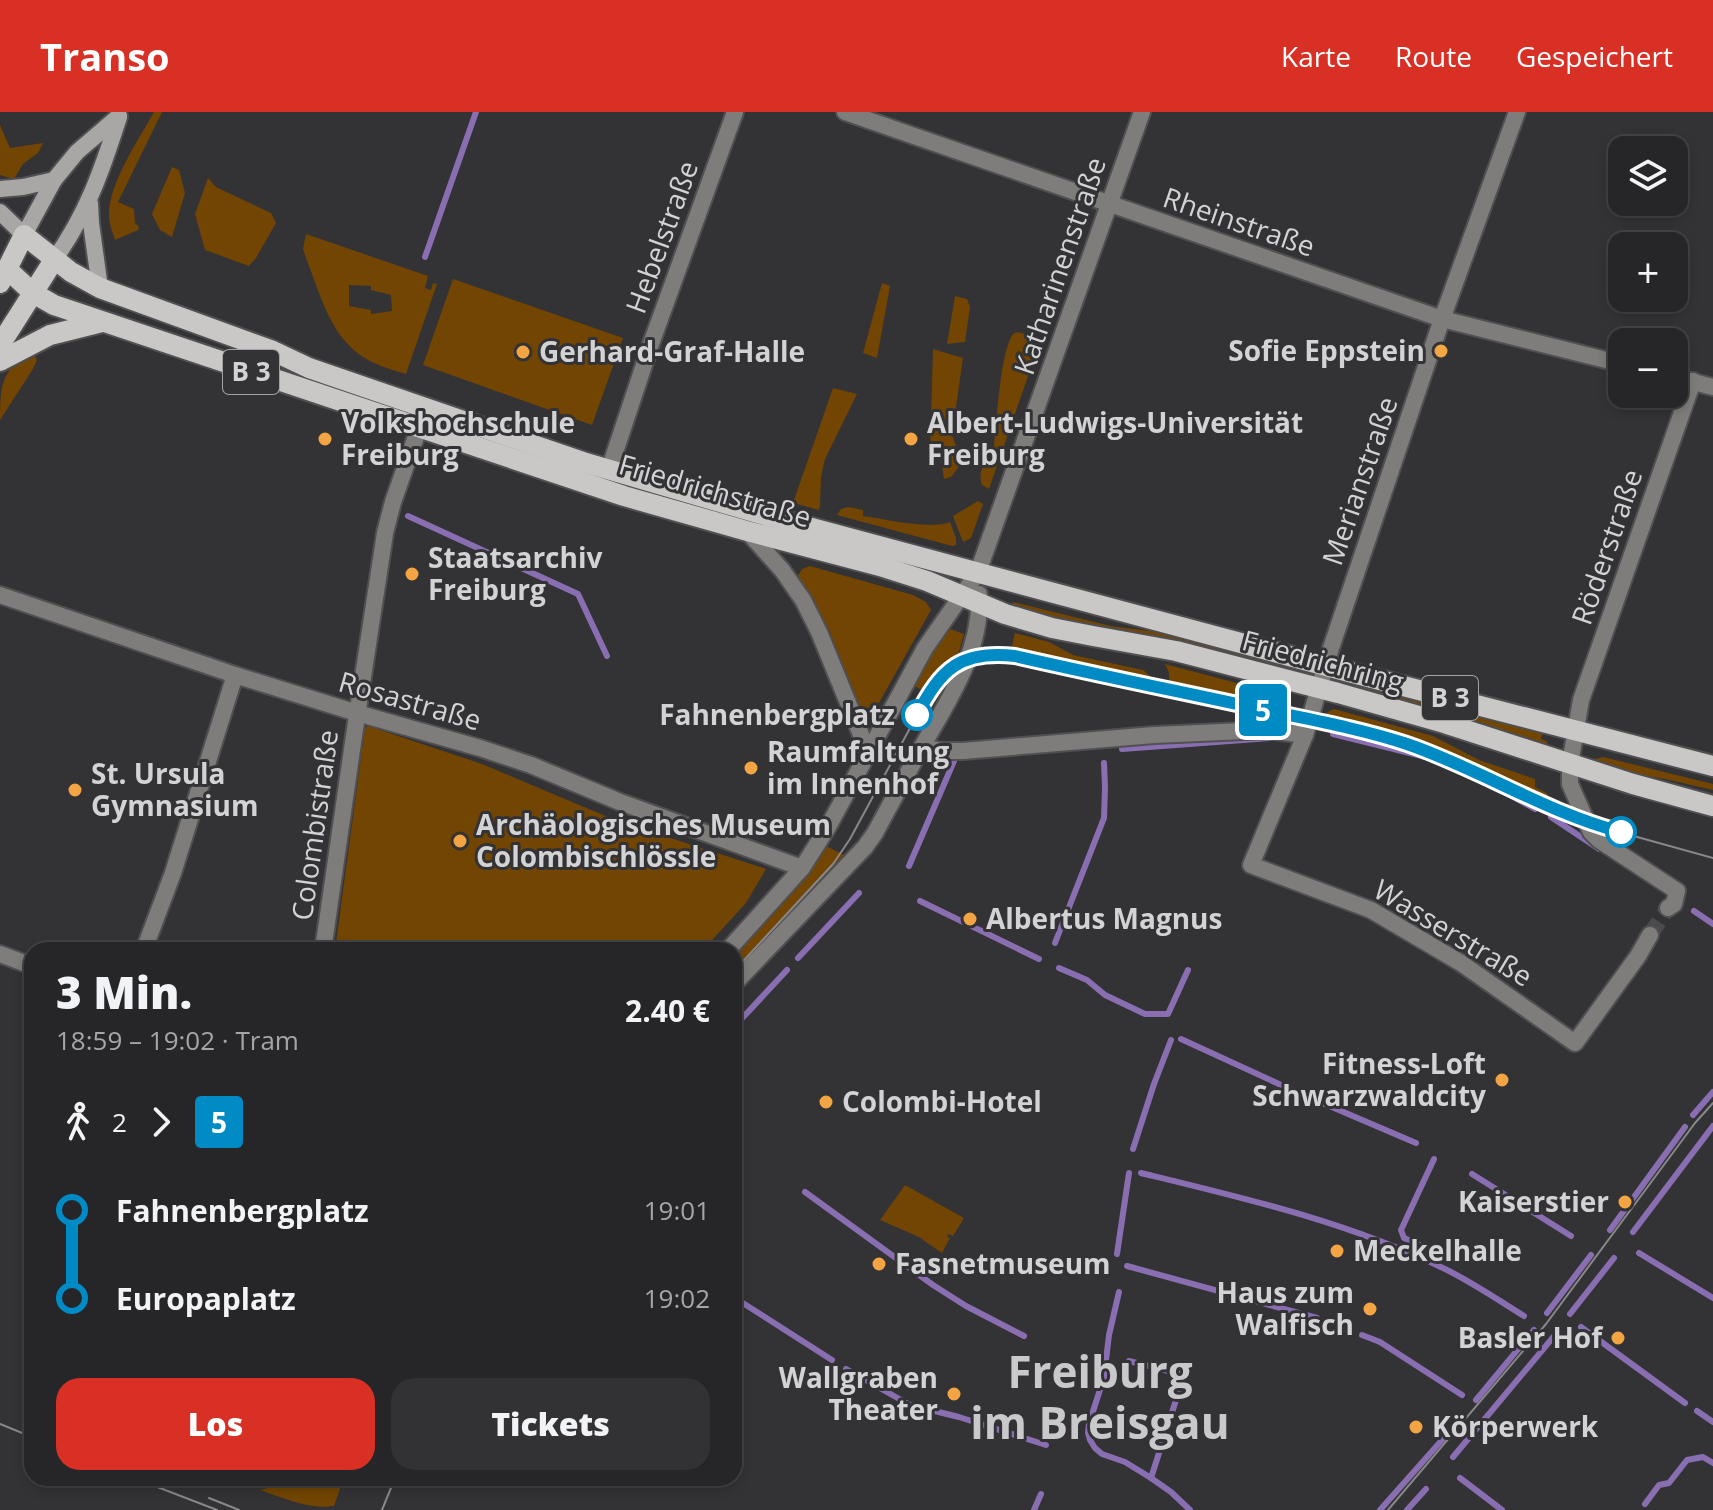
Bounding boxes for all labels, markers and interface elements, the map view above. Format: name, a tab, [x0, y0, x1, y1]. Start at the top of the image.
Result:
text: Transo	[40, 30, 170, 82]
text: Karte	[1281, 37, 1351, 75]
text: Route	[1395, 37, 1472, 75]
text: Gespeichert	[1516, 37, 1673, 75]
map controls	[1608, 136, 1688, 408]
button: layers	[1608, 136, 1688, 216]
street label: Katharinenstraße	[1004, 152, 1114, 379]
street label: Hebelstraße	[616, 155, 706, 318]
street label: Rheinstraße	[1158, 177, 1320, 265]
button: +	[1608, 232, 1688, 312]
button: −	[1608, 328, 1688, 408]
place label: Sofie Eppstein	[1228, 331, 1425, 369]
place label: Gerhard-Graf-Halle	[539, 332, 805, 370]
marker: Sofie Eppstein	[1432, 342, 1450, 360]
marker: Gerhard-Graf-Halle	[514, 343, 532, 361]
road number: B 3	[223, 350, 279, 394]
street label: Merianstraße	[1312, 391, 1406, 570]
place label: Volkshochschule Freiburg	[341, 403, 575, 473]
place label: Albert-Ludwigs-Universität Freiburg	[927, 403, 1303, 473]
marker: Volkshochschule Freiburg	[316, 430, 334, 448]
marker: Albert-Ludwigs-Universität Freiburg	[902, 430, 920, 448]
street label: Friedrichstraße	[615, 444, 816, 536]
street label: Röderstraße	[1562, 464, 1650, 629]
place label: Staatsarchiv Freiburg	[428, 538, 602, 608]
marker: Staatsarchiv Freiburg	[403, 565, 421, 583]
street label: Friedrichring	[1238, 620, 1408, 700]
street label: Rosastraße	[335, 662, 486, 738]
road number: B 3	[1422, 676, 1478, 720]
line badge: 5	[1237, 684, 1289, 736]
text: 5	[1255, 691, 1271, 729]
place label: Fahnenbergplatz	[659, 695, 895, 733]
marker: Fahnenbergplatz	[902, 700, 932, 730]
street label: Colombistraße	[282, 727, 346, 923]
place label: Raumfaltung im Innenhof	[767, 732, 950, 802]
place label: St. Ursula Gymnasium	[91, 754, 258, 824]
marker: Raumfaltung im Innenhof	[742, 759, 760, 777]
marker: St. Ursula Gymnasium	[66, 781, 84, 799]
place label: Archäologisches Museum Colombischlössle	[476, 805, 831, 875]
unlabelled marker	[1606, 817, 1636, 847]
marker: Archäologisches Museum Colombischlössle	[451, 832, 469, 850]
street label: Wasserstraße	[1367, 870, 1540, 994]
place label: Albertus Magnus	[986, 899, 1222, 937]
marker: Albertus Magnus	[961, 910, 979, 928]
text: 3 Min.	[56, 962, 192, 1022]
text: 2.40 €	[625, 990, 710, 1031]
text: 18:59 – 19:02 · Tram	[56, 1022, 299, 1058]
place label: Fitness-Loft Schwarzwaldcity	[1252, 1044, 1486, 1114]
marker: Fitness-Loft Schwarzwaldcity	[1493, 1071, 1511, 1089]
place label: Colombi-Hotel	[842, 1082, 1042, 1120]
marker: Colombi-Hotel	[817, 1093, 835, 1111]
icon: walk	[56, 1100, 100, 1144]
icon: forward	[139, 1100, 183, 1144]
text: 5	[211, 1103, 227, 1141]
text: 2	[112, 1104, 127, 1140]
place label: Kaiserstier	[1458, 1182, 1609, 1220]
text: Fahnenbergplatz	[116, 1190, 369, 1231]
text: 19:01	[644, 1192, 710, 1228]
marker: Kaiserstier	[1616, 1193, 1634, 1211]
place label: Meckelhalle	[1353, 1231, 1522, 1269]
marker: Meckelhalle	[1328, 1242, 1346, 1260]
place label: Fasnetmuseum	[895, 1244, 1111, 1282]
marker: Fasnetmuseum	[870, 1255, 888, 1273]
place label: Haus zum Walfisch	[1217, 1273, 1354, 1343]
text: Europaplatz	[116, 1278, 296, 1319]
text: 19:02	[644, 1280, 710, 1316]
marker: Haus zum Walfisch	[1361, 1300, 1379, 1318]
place label: Basler Hof	[1458, 1318, 1604, 1356]
marker: Basler Hof	[1609, 1329, 1627, 1347]
district label: Freiburg im Breisgau	[970, 1341, 1230, 1452]
place label: Wallgraben Theater	[779, 1358, 938, 1428]
button: Los	[56, 1378, 375, 1470]
button: Tickets	[391, 1378, 710, 1470]
marker: Wallgraben Theater	[945, 1385, 963, 1403]
place label: Körperwerk	[1432, 1407, 1599, 1445]
marker: Körperwerk	[1407, 1418, 1425, 1436]

